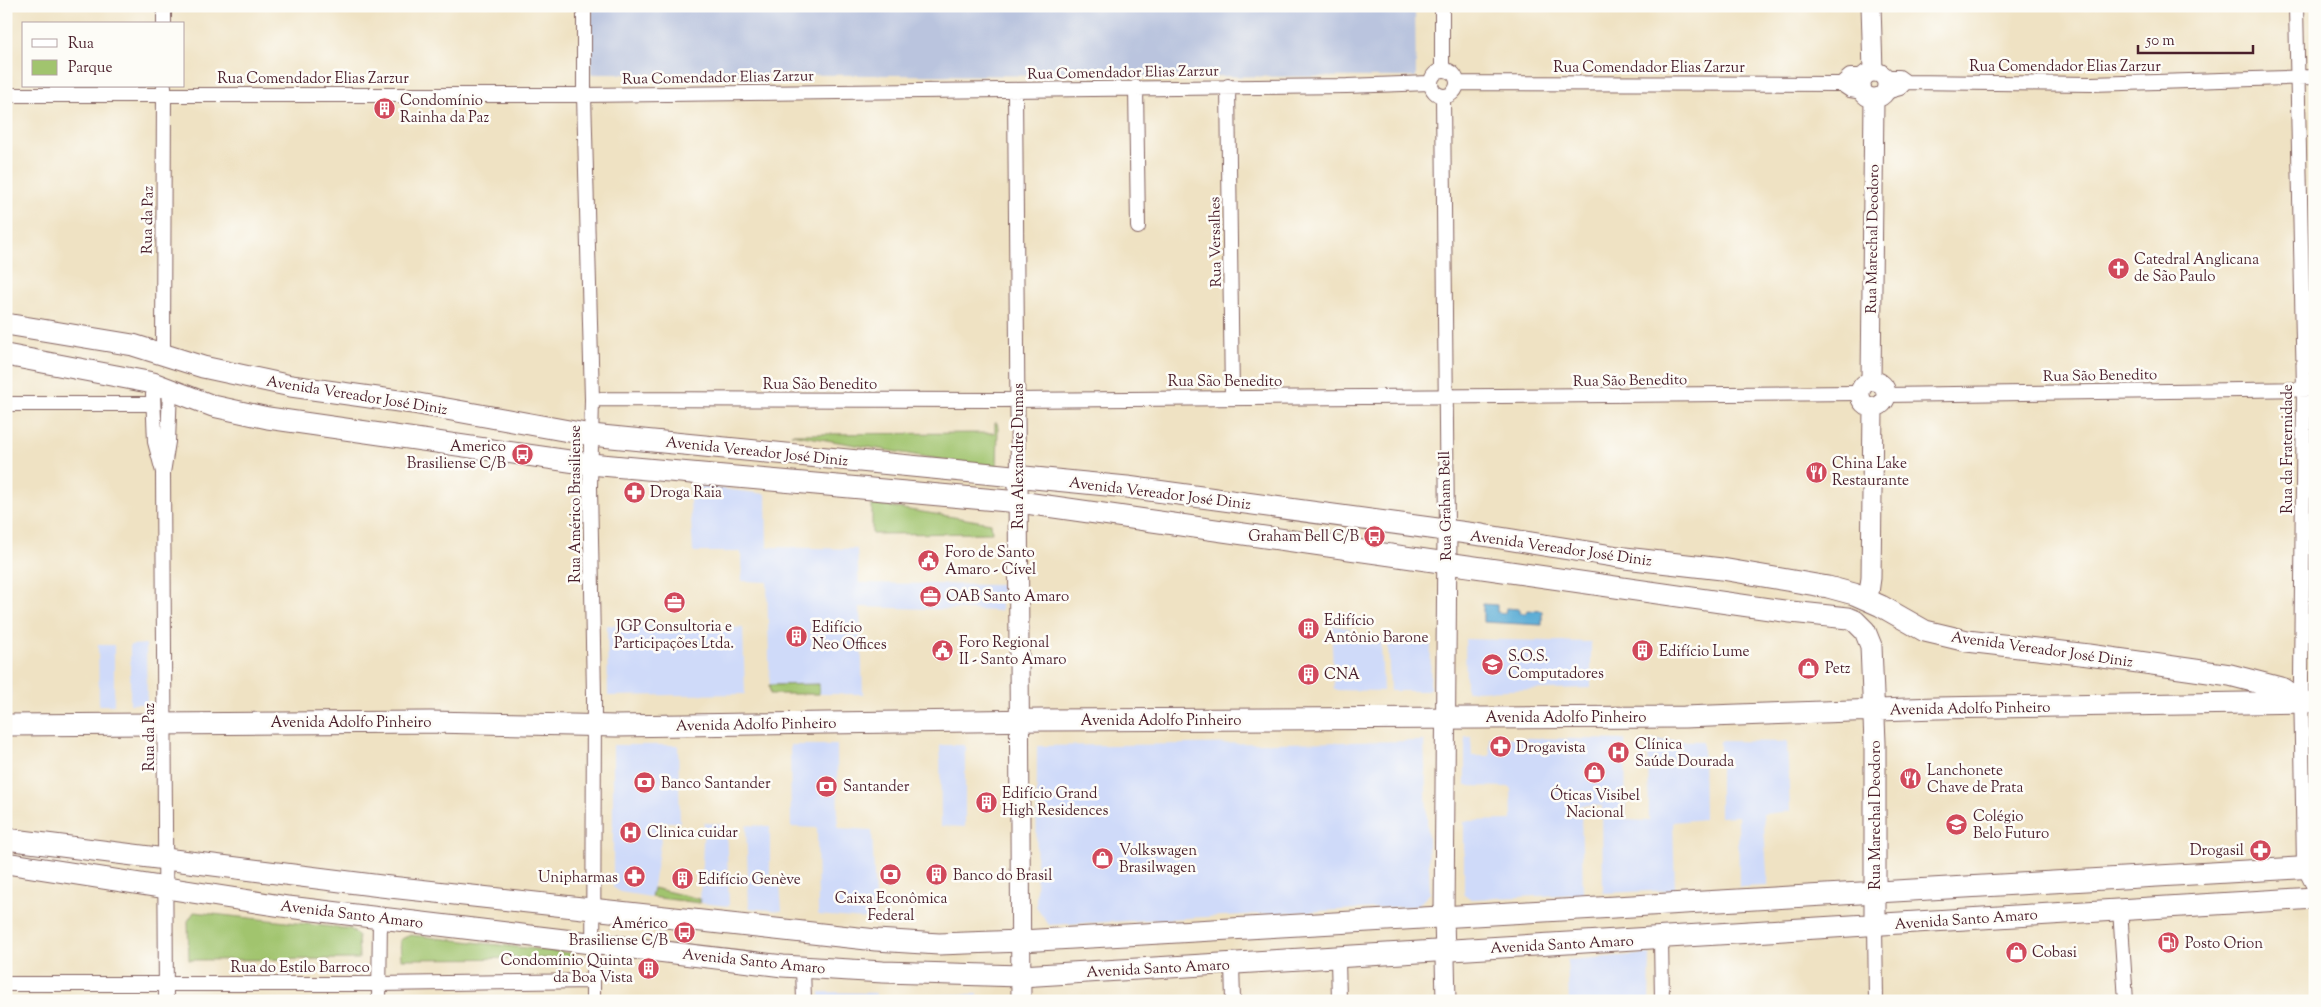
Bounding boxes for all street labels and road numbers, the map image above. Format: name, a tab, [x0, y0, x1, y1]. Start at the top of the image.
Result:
street label: Rua Comendador Elias Zarzur	[1969, 57, 2161, 78]
street label: Rua Comendador Elias Zarzur	[1553, 58, 1745, 79]
street label: Rua Comendador Elias Zarzur	[1027, 61, 1219, 86]
street label: Rua Comendador Elias Zarzur	[622, 66, 814, 91]
street label: Rua Comendador Elias Zarzur	[217, 69, 409, 90]
street label: Rua Marechal Deodoro	[1862, 164, 1885, 314]
street label: Rua da Paz	[137, 185, 160, 254]
street label: Rua Versalhes	[1205, 196, 1228, 288]
street label: Rua São Benedito	[2043, 365, 2157, 388]
street label: Rua São Benedito	[1573, 370, 1687, 393]
street label: Avenida Vereador José Diniz	[265, 372, 449, 421]
street label: Rua São Benedito	[1168, 372, 1282, 393]
street label: Rua São Benedito	[763, 375, 877, 396]
street label: Rua Alexandre Dumas	[1009, 383, 1030, 529]
street label: Rua da Fraternidade	[2278, 384, 2299, 514]
street label: Rua Américo Brasiliense	[566, 425, 587, 583]
street label: Avenida Vereador José Diniz	[665, 432, 849, 473]
street label: Rua Graham Bell	[1435, 451, 1458, 561]
street label: Avenida Vereador José Diniz	[1068, 473, 1252, 516]
street label: Avenida Vereador José Diniz	[1469, 526, 1653, 573]
street label: Avenida Vereador José Diniz	[1950, 627, 2134, 674]
street label: Avenida Adolfo Pinheiro	[1889, 698, 2051, 721]
street label: Rua da Paz	[140, 702, 161, 771]
street label: Avenida Adolfo Pinheiro	[1486, 708, 1646, 729]
street label: Avenida Adolfo Pinheiro	[1081, 711, 1241, 732]
street label: Avenida Adolfo Pinheiro	[271, 713, 431, 734]
street label: Avenida Adolfo Pinheiro	[675, 714, 837, 737]
street label: Rua Marechal Deodoro	[1866, 740, 1887, 890]
street label: Avenida Santo Amaro	[279, 896, 424, 935]
street label: Avenida Santo Amaro	[1894, 905, 2038, 936]
street label: Avenida Santo Amaro	[1490, 931, 1634, 960]
street label: Avenida Santo Amaro	[681, 945, 826, 980]
street label: Avenida Santo Amaro	[1086, 955, 1230, 984]
street label: Rua do Estilo Barroco	[230, 958, 370, 979]

